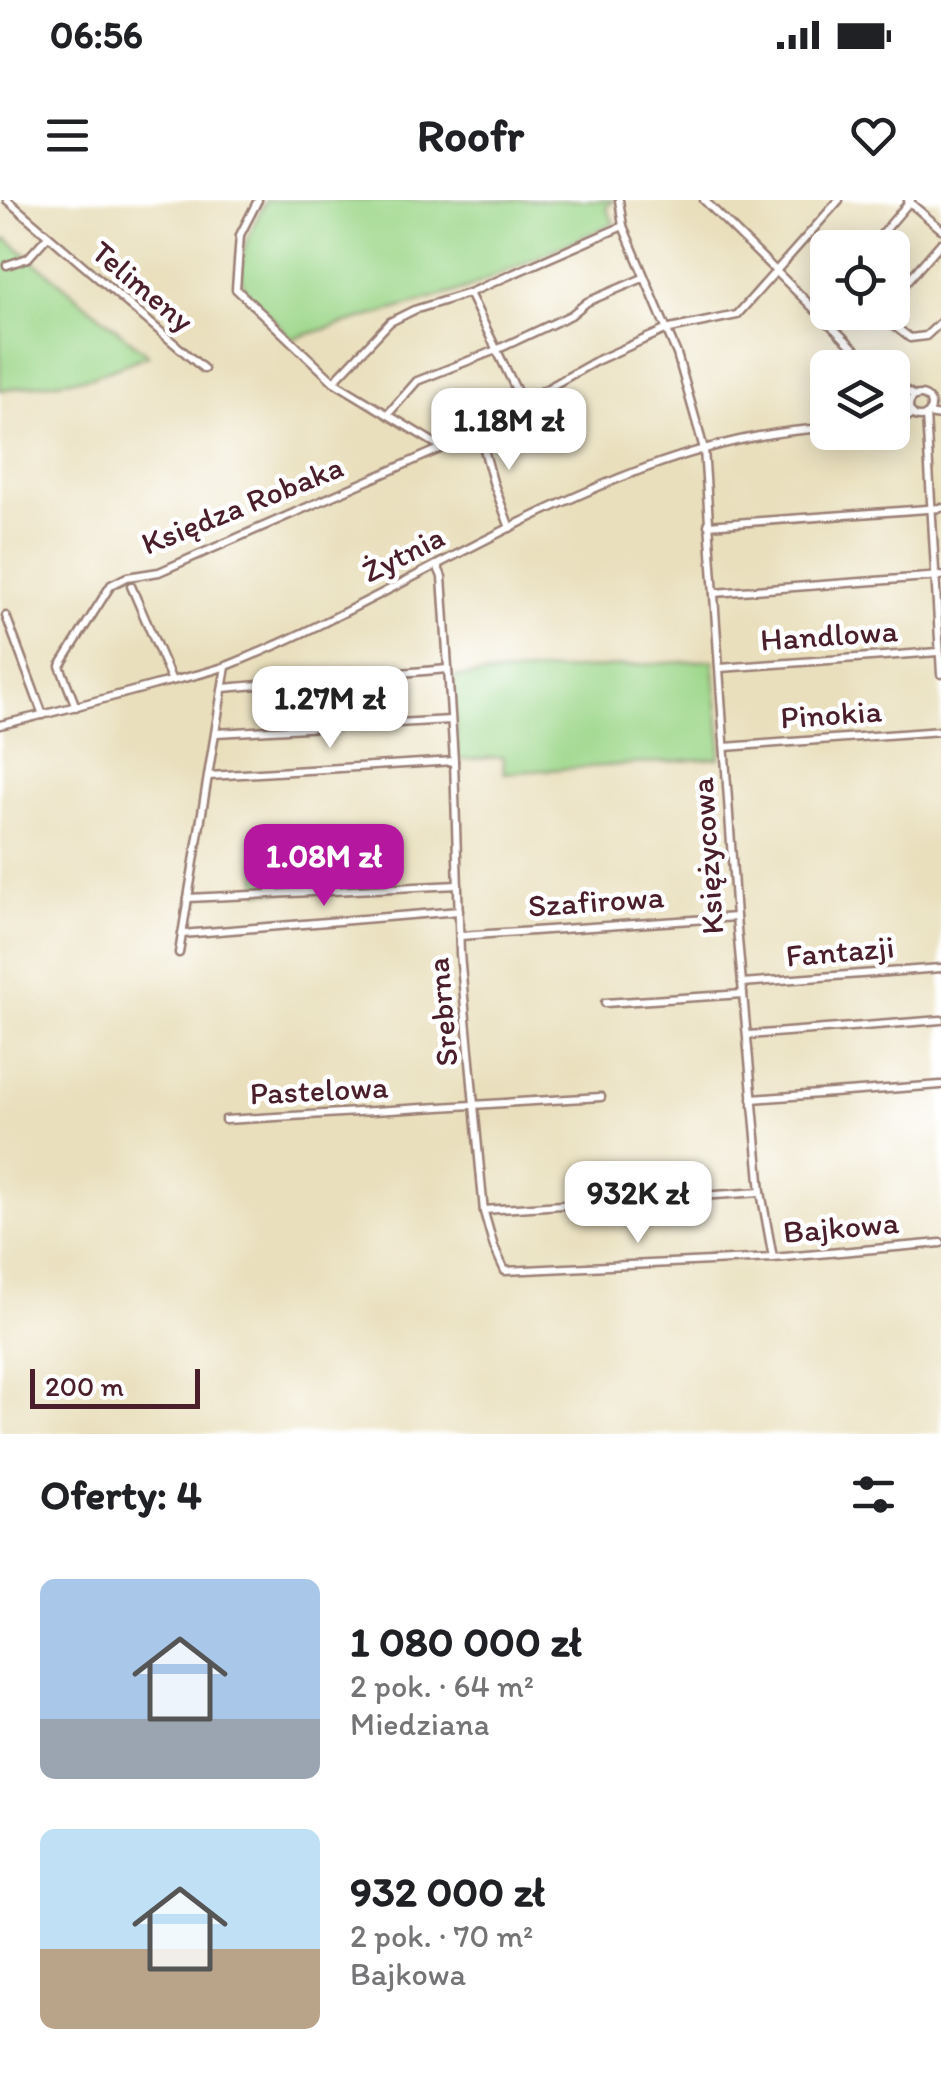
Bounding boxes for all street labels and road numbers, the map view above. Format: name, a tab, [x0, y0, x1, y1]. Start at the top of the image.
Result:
street label: Telimeny	[84, 232, 202, 340]
street label: Księdza Robaka	[136, 447, 349, 563]
street label: Żytnia	[355, 517, 451, 591]
street label: Handlowa	[759, 611, 899, 659]
street label: Pinokia	[779, 691, 883, 737]
street label: Księżycowa	[683, 776, 731, 936]
street label: Szafirowa	[527, 877, 666, 925]
street label: Fantazji	[784, 927, 896, 975]
street label: Srebrna	[418, 956, 466, 1068]
street label: Pastelowa	[249, 1067, 390, 1113]
street label: Bajkowa	[781, 1203, 901, 1251]

